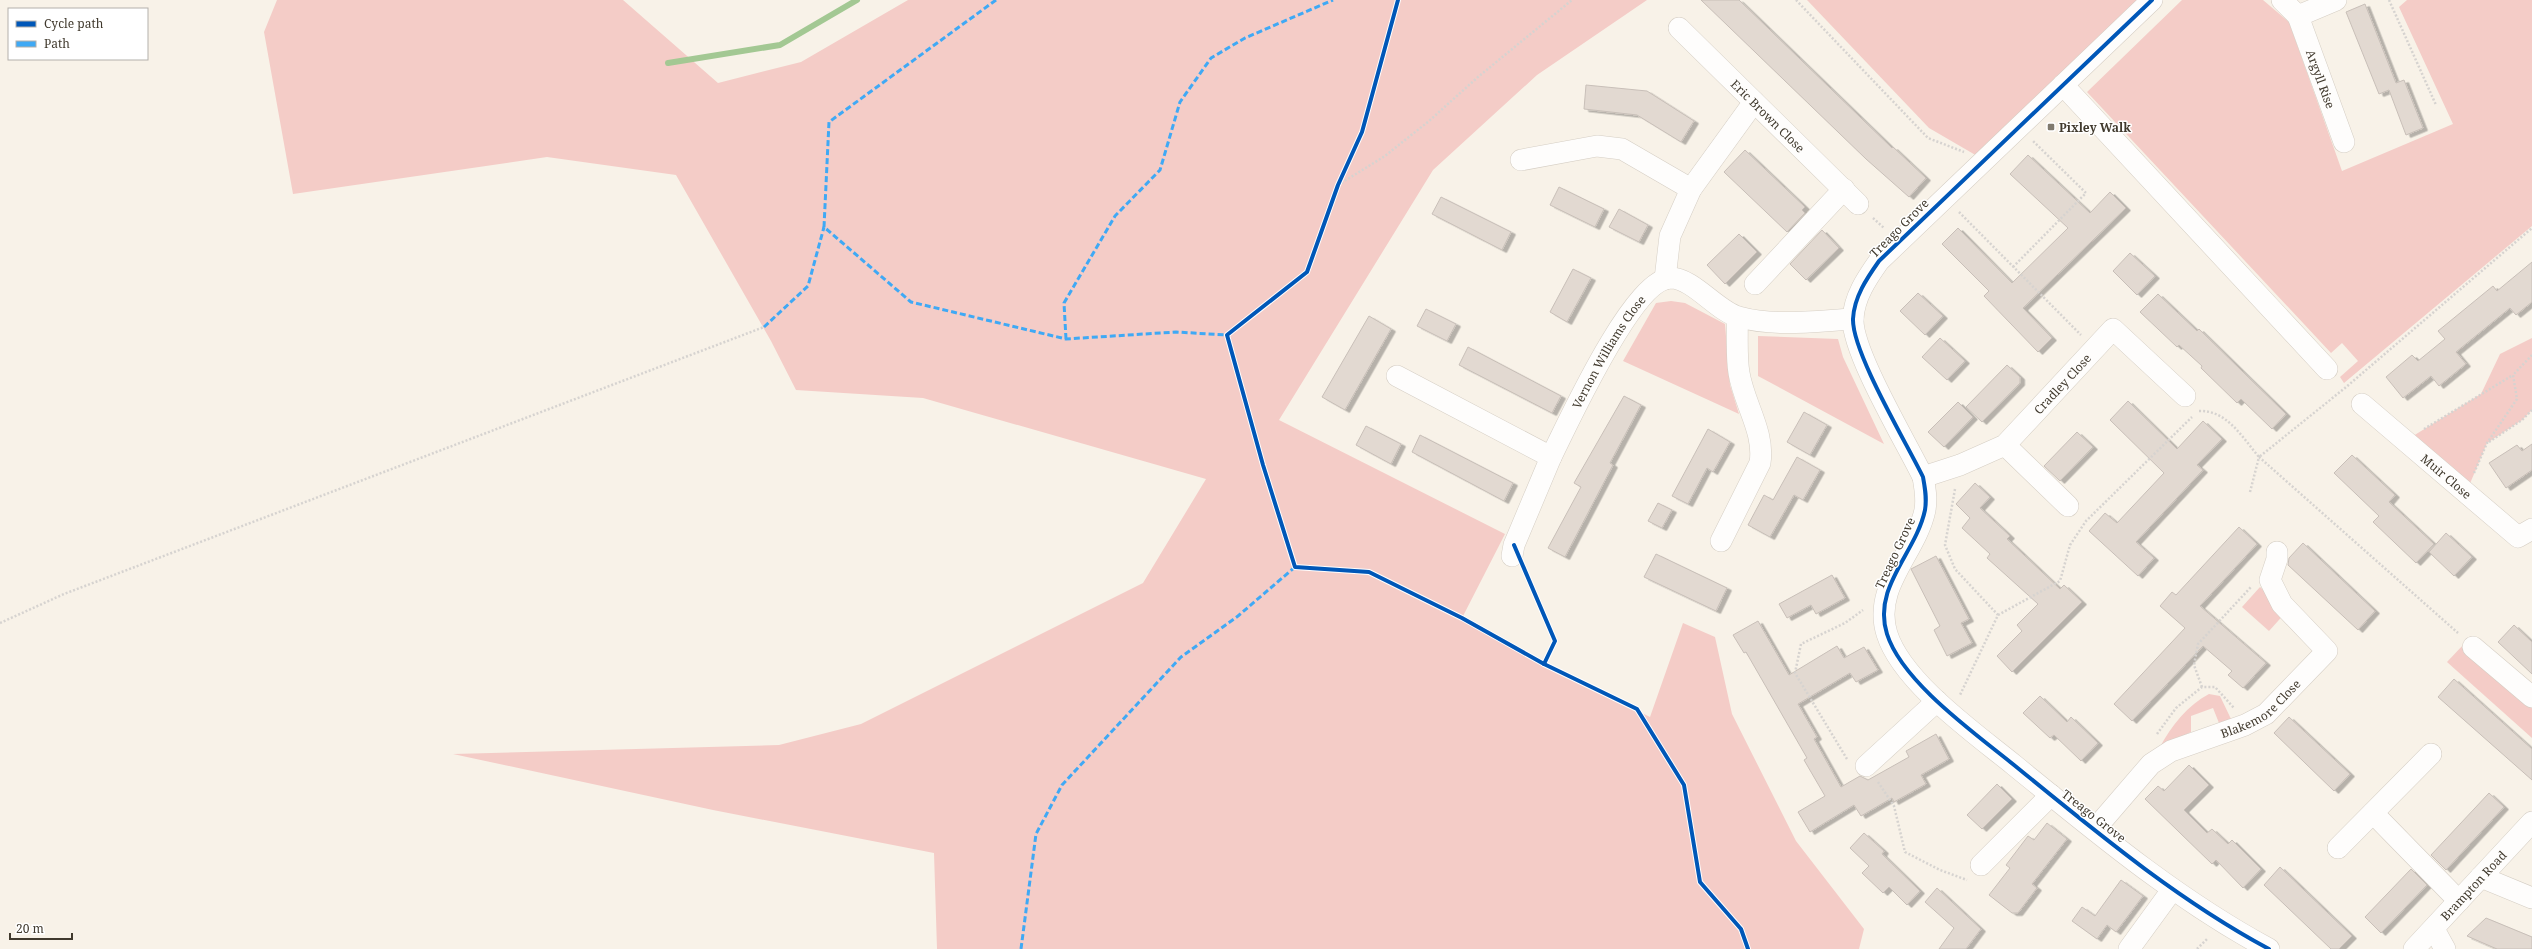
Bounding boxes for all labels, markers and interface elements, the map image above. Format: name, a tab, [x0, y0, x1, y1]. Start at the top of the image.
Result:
legend	[8, 8, 148, 60]
text: Cycle path	[44, 15, 104, 32]
text: Path	[44, 35, 70, 52]
street label: Argyll Rise	[2302, 47, 2340, 111]
street label: Eric Brown Close	[1727, 75, 1809, 156]
place label: Pixley Walk	[2059, 119, 2131, 136]
marker: Pixley Walk	[2046, 122, 2056, 132]
street label: Treago Grove	[1866, 195, 1932, 261]
street label: Vernon Williams Close	[1568, 291, 1649, 411]
street label: Cradley Close	[2030, 350, 2095, 418]
street label: Muir Close	[2418, 450, 2475, 502]
street label: Treago Grove	[1871, 514, 1919, 592]
street label: Blakemore Close	[2218, 675, 2304, 741]
street label: Treago Grove	[2058, 786, 2130, 846]
street label: Brampton Road	[2436, 846, 2510, 924]
scale bar	[10, 915, 72, 941]
text: 20 m	[16, 920, 44, 937]

